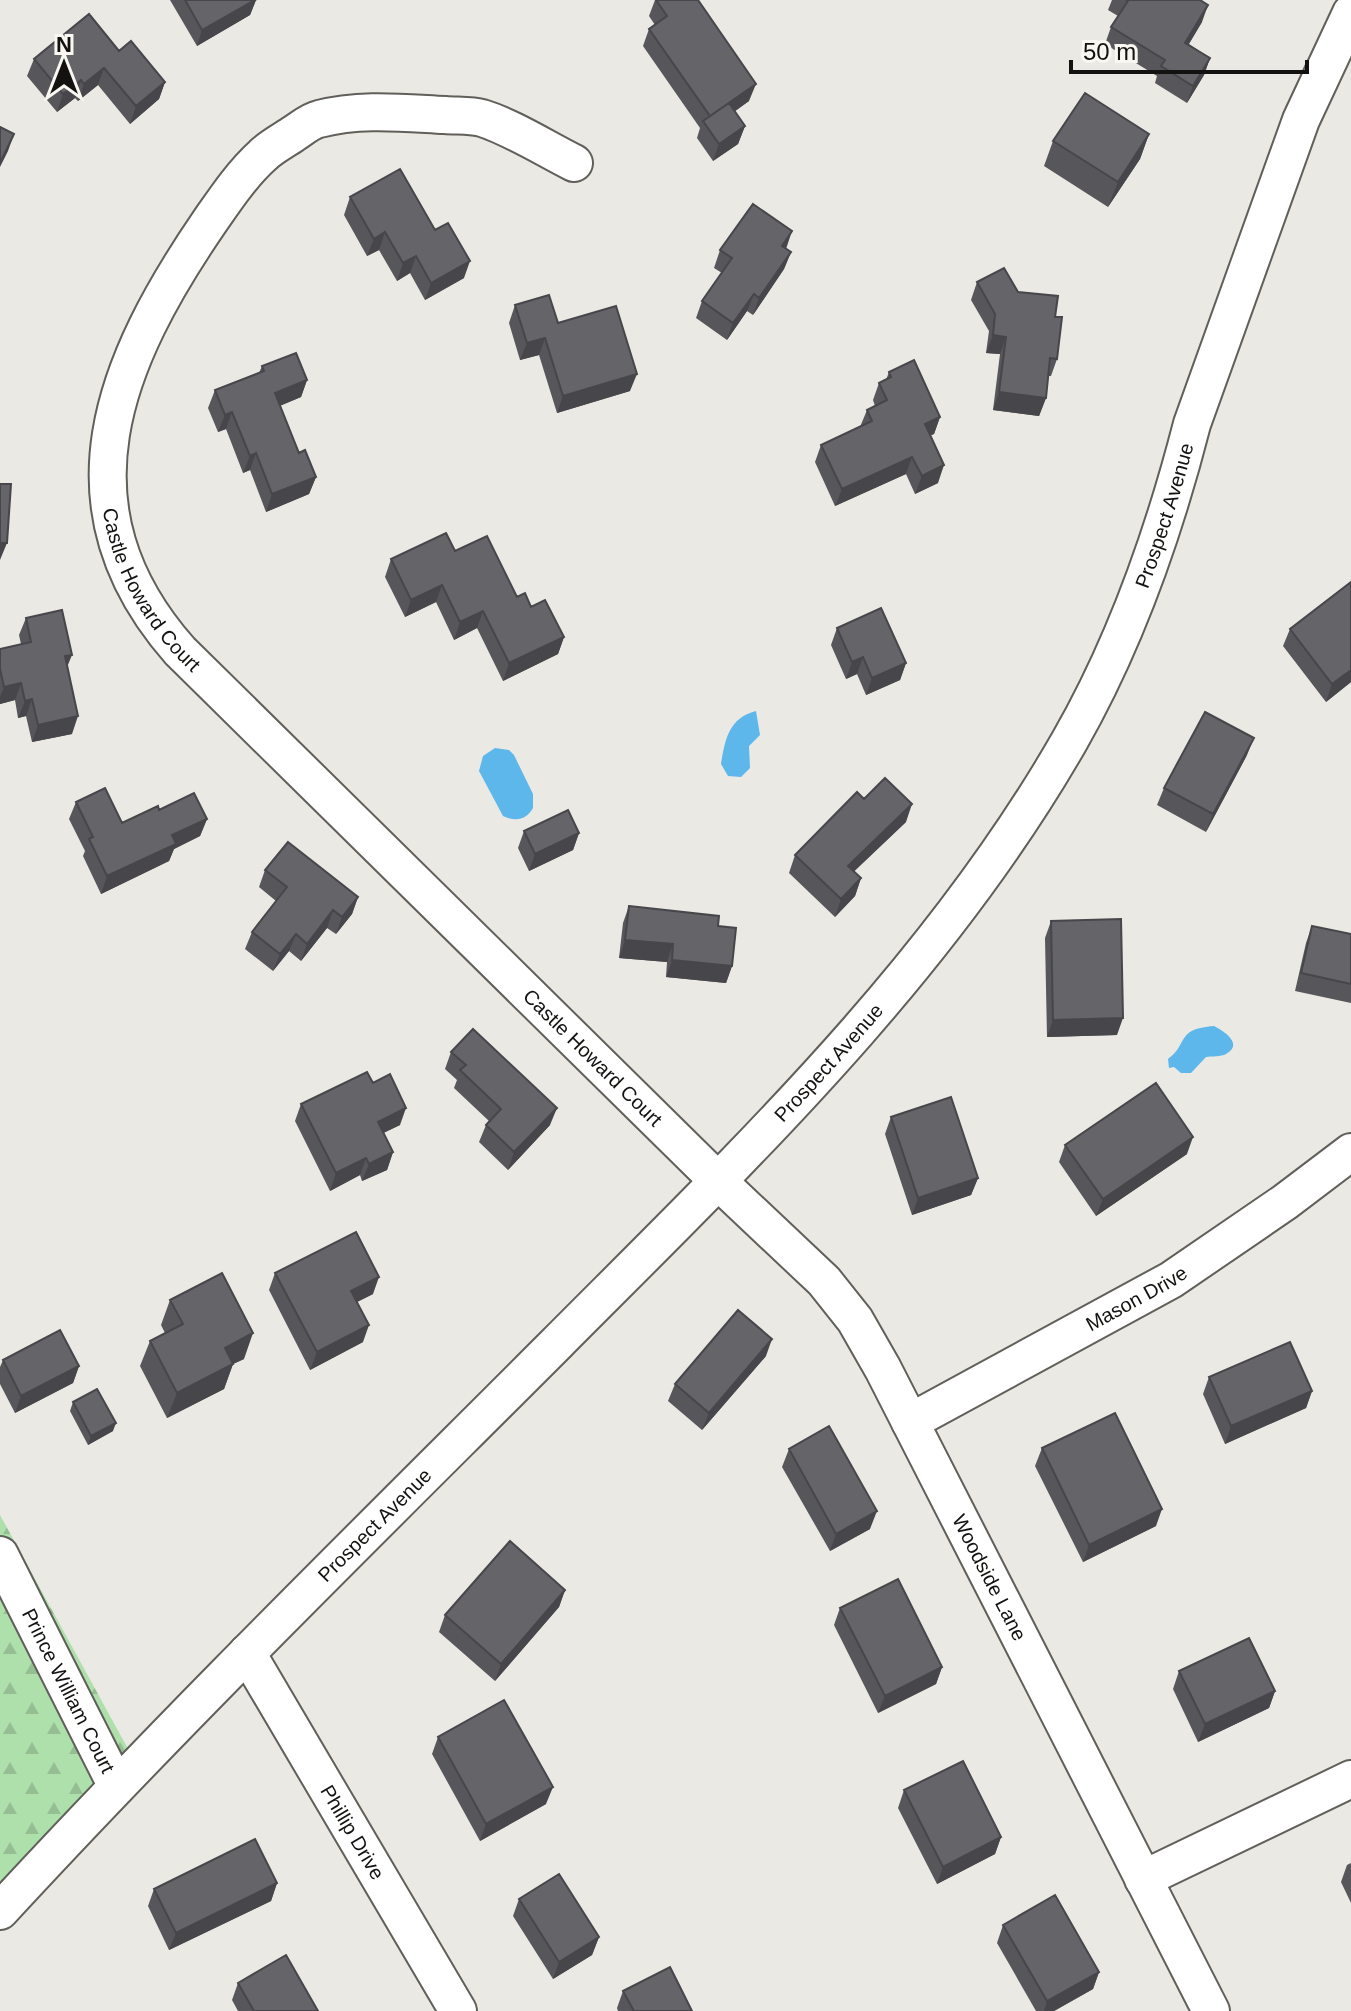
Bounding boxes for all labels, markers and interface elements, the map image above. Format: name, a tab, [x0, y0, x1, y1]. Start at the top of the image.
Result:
north arrow	[24, 24, 104, 104]
scale bar	[1071, 24, 1307, 74]
text: N	[56, 32, 72, 57]
text: 50 m	[1083, 38, 1136, 65]
street label: Prospect Avenue	[1131, 441, 1198, 591]
street label: Castle Howard Court	[99, 506, 205, 676]
street label: Castle Howard Court	[519, 985, 667, 1131]
street label: Prospect Avenue	[770, 999, 887, 1126]
street label: Mason Drive	[1082, 1261, 1191, 1335]
street label: Prospect Avenue	[313, 1464, 436, 1586]
street label: Woodside Lane	[948, 1511, 1031, 1644]
street label: Prince William Court	[18, 1605, 119, 1777]
street label: Phillip Drive	[316, 1781, 389, 1883]

